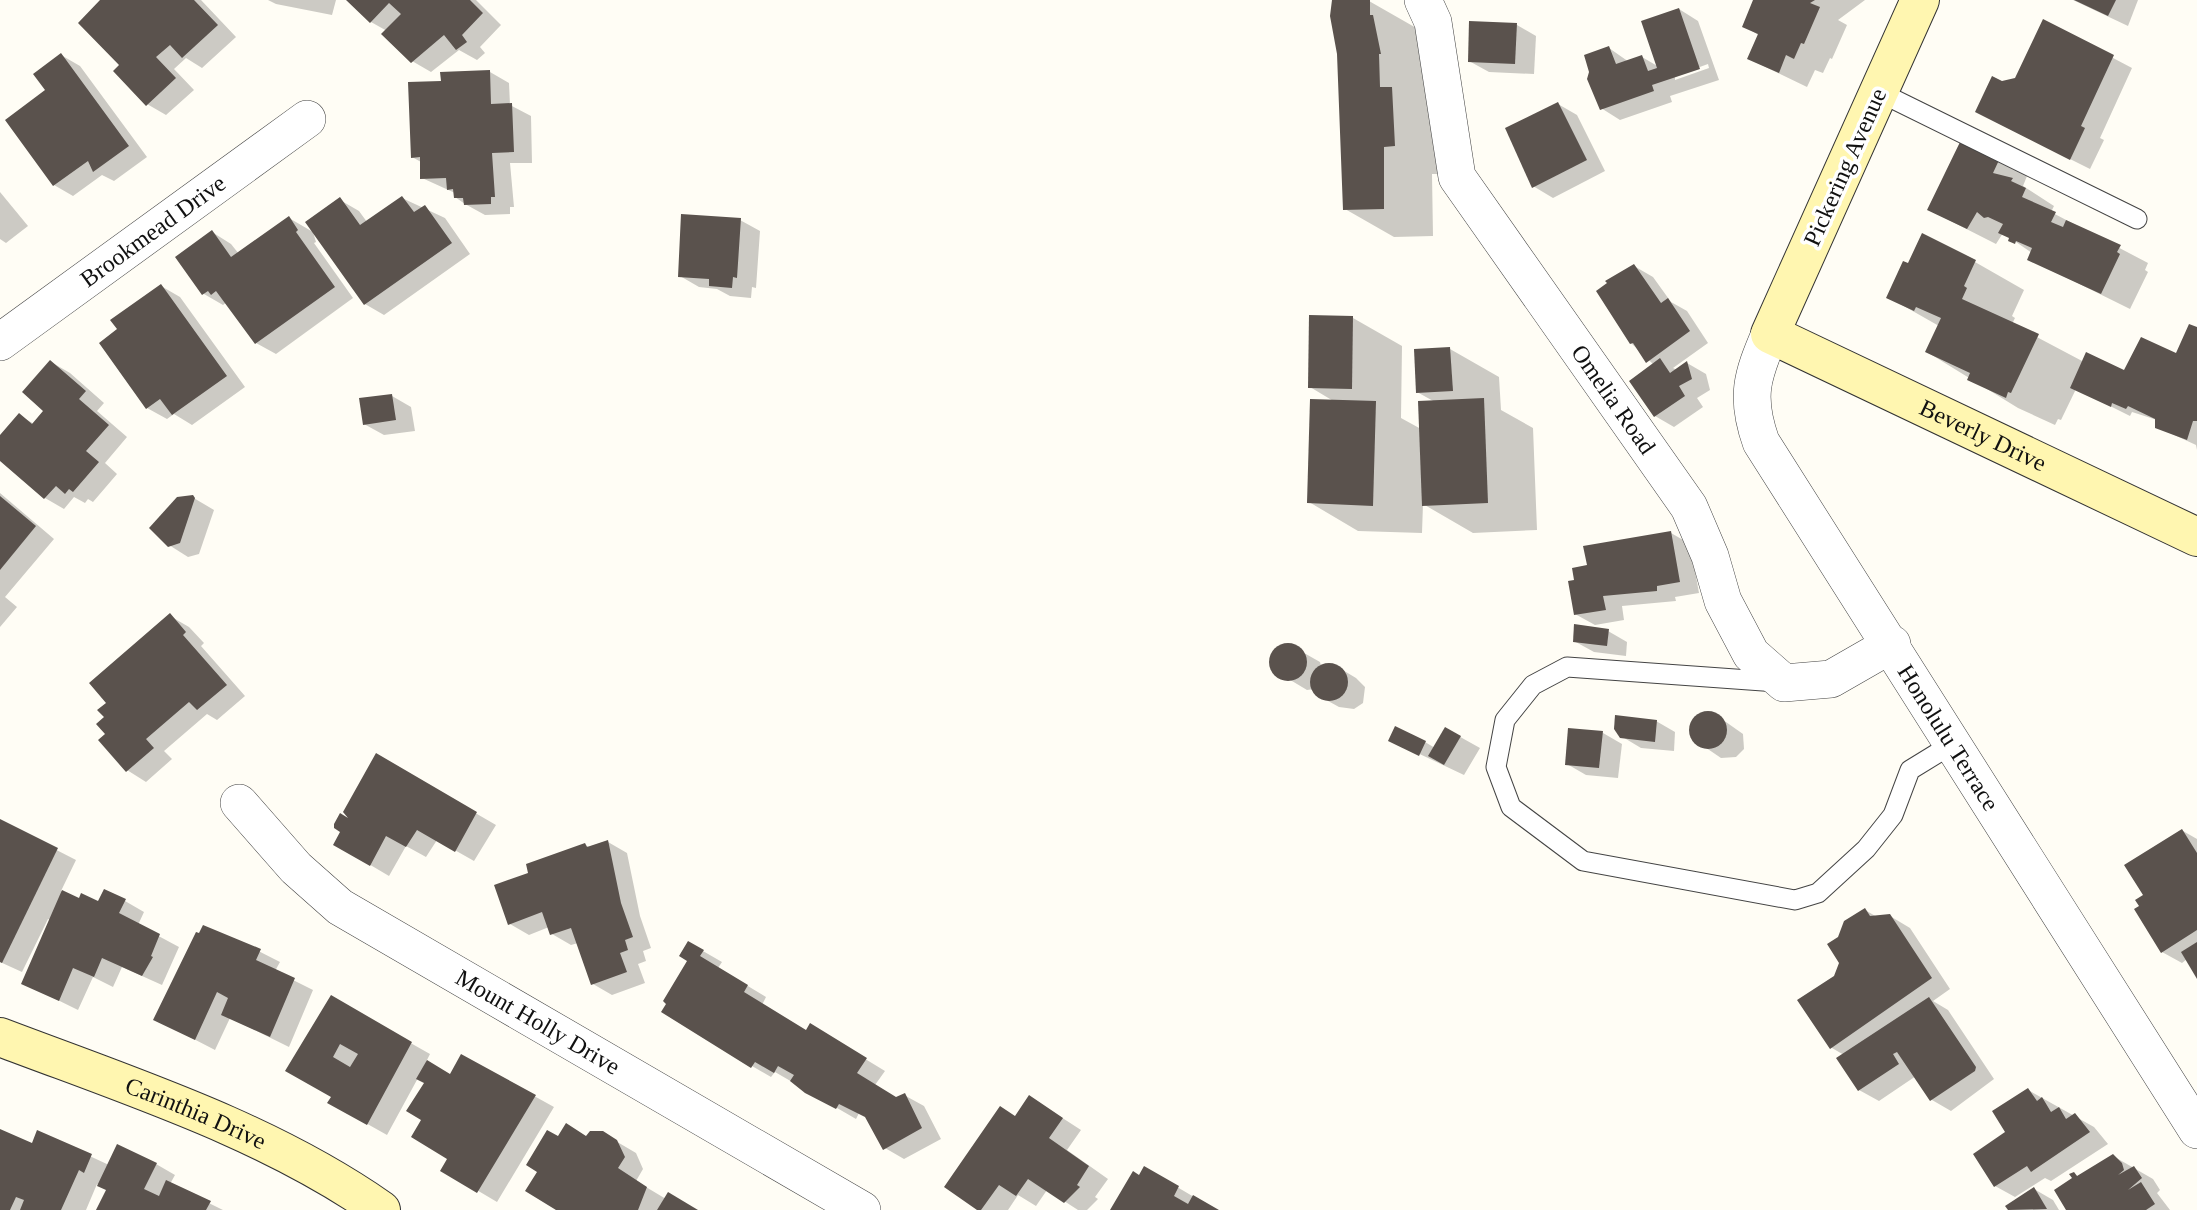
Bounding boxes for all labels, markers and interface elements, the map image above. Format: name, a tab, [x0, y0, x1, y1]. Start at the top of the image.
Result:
street label: Pickering Avenue	[1799, 84, 1891, 250]
street label: Brookmead Drive	[75, 170, 230, 292]
street label: Omelia Road	[1566, 340, 1661, 459]
street label: Beverly Drive	[1916, 394, 2050, 476]
street label: Honolulu Terrace	[1892, 660, 2004, 815]
street label: Mount Holly Drive	[451, 964, 625, 1080]
street label: Carinthia Drive	[122, 1072, 270, 1154]

